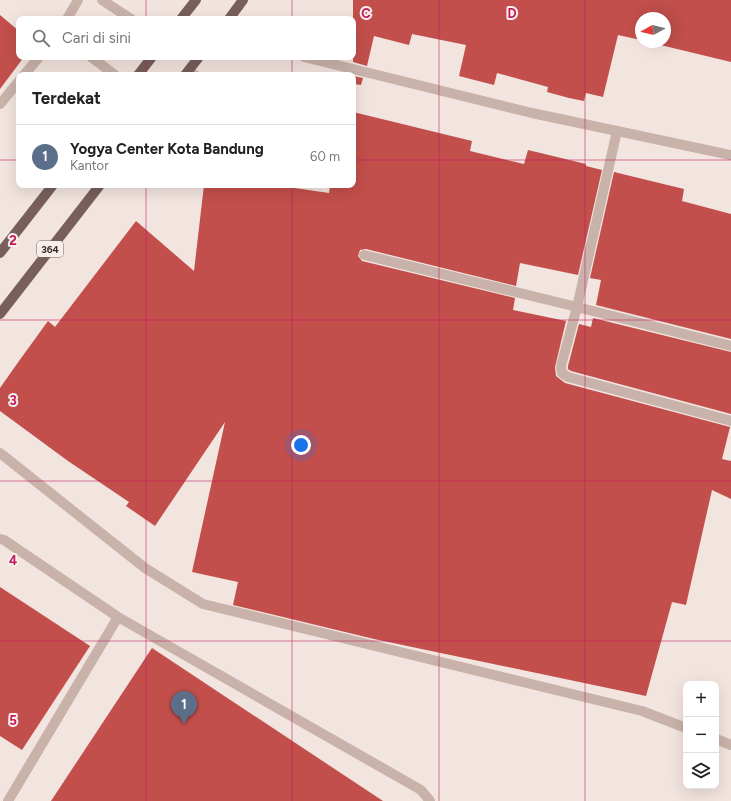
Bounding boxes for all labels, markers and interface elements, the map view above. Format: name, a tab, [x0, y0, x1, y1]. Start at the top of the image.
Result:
text: C	[361, 6, 371, 21]
text: D	[507, 6, 517, 21]
north arrow	[635, 12, 671, 48]
search box	[16, 16, 356, 60]
icon: search	[30, 27, 52, 49]
text: Cari di sini	[62, 29, 131, 47]
text: Terdekat	[32, 88, 101, 108]
text: Yogya Center Kota Bandung	[70, 140, 264, 158]
text: 1	[42, 149, 48, 164]
text: 60 m	[310, 149, 340, 164]
text: Kantor	[70, 158, 109, 173]
text: 2	[9, 233, 17, 248]
road number: 364	[37, 241, 63, 257]
text: 3	[9, 393, 17, 408]
your location	[291, 435, 311, 455]
text: 4	[9, 553, 17, 568]
map controls	[683, 681, 719, 789]
button: +	[683, 681, 719, 717]
pin: 1	[171, 691, 197, 724]
text: 5	[9, 713, 17, 728]
button: −	[683, 717, 719, 753]
button: layers	[683, 753, 719, 789]

